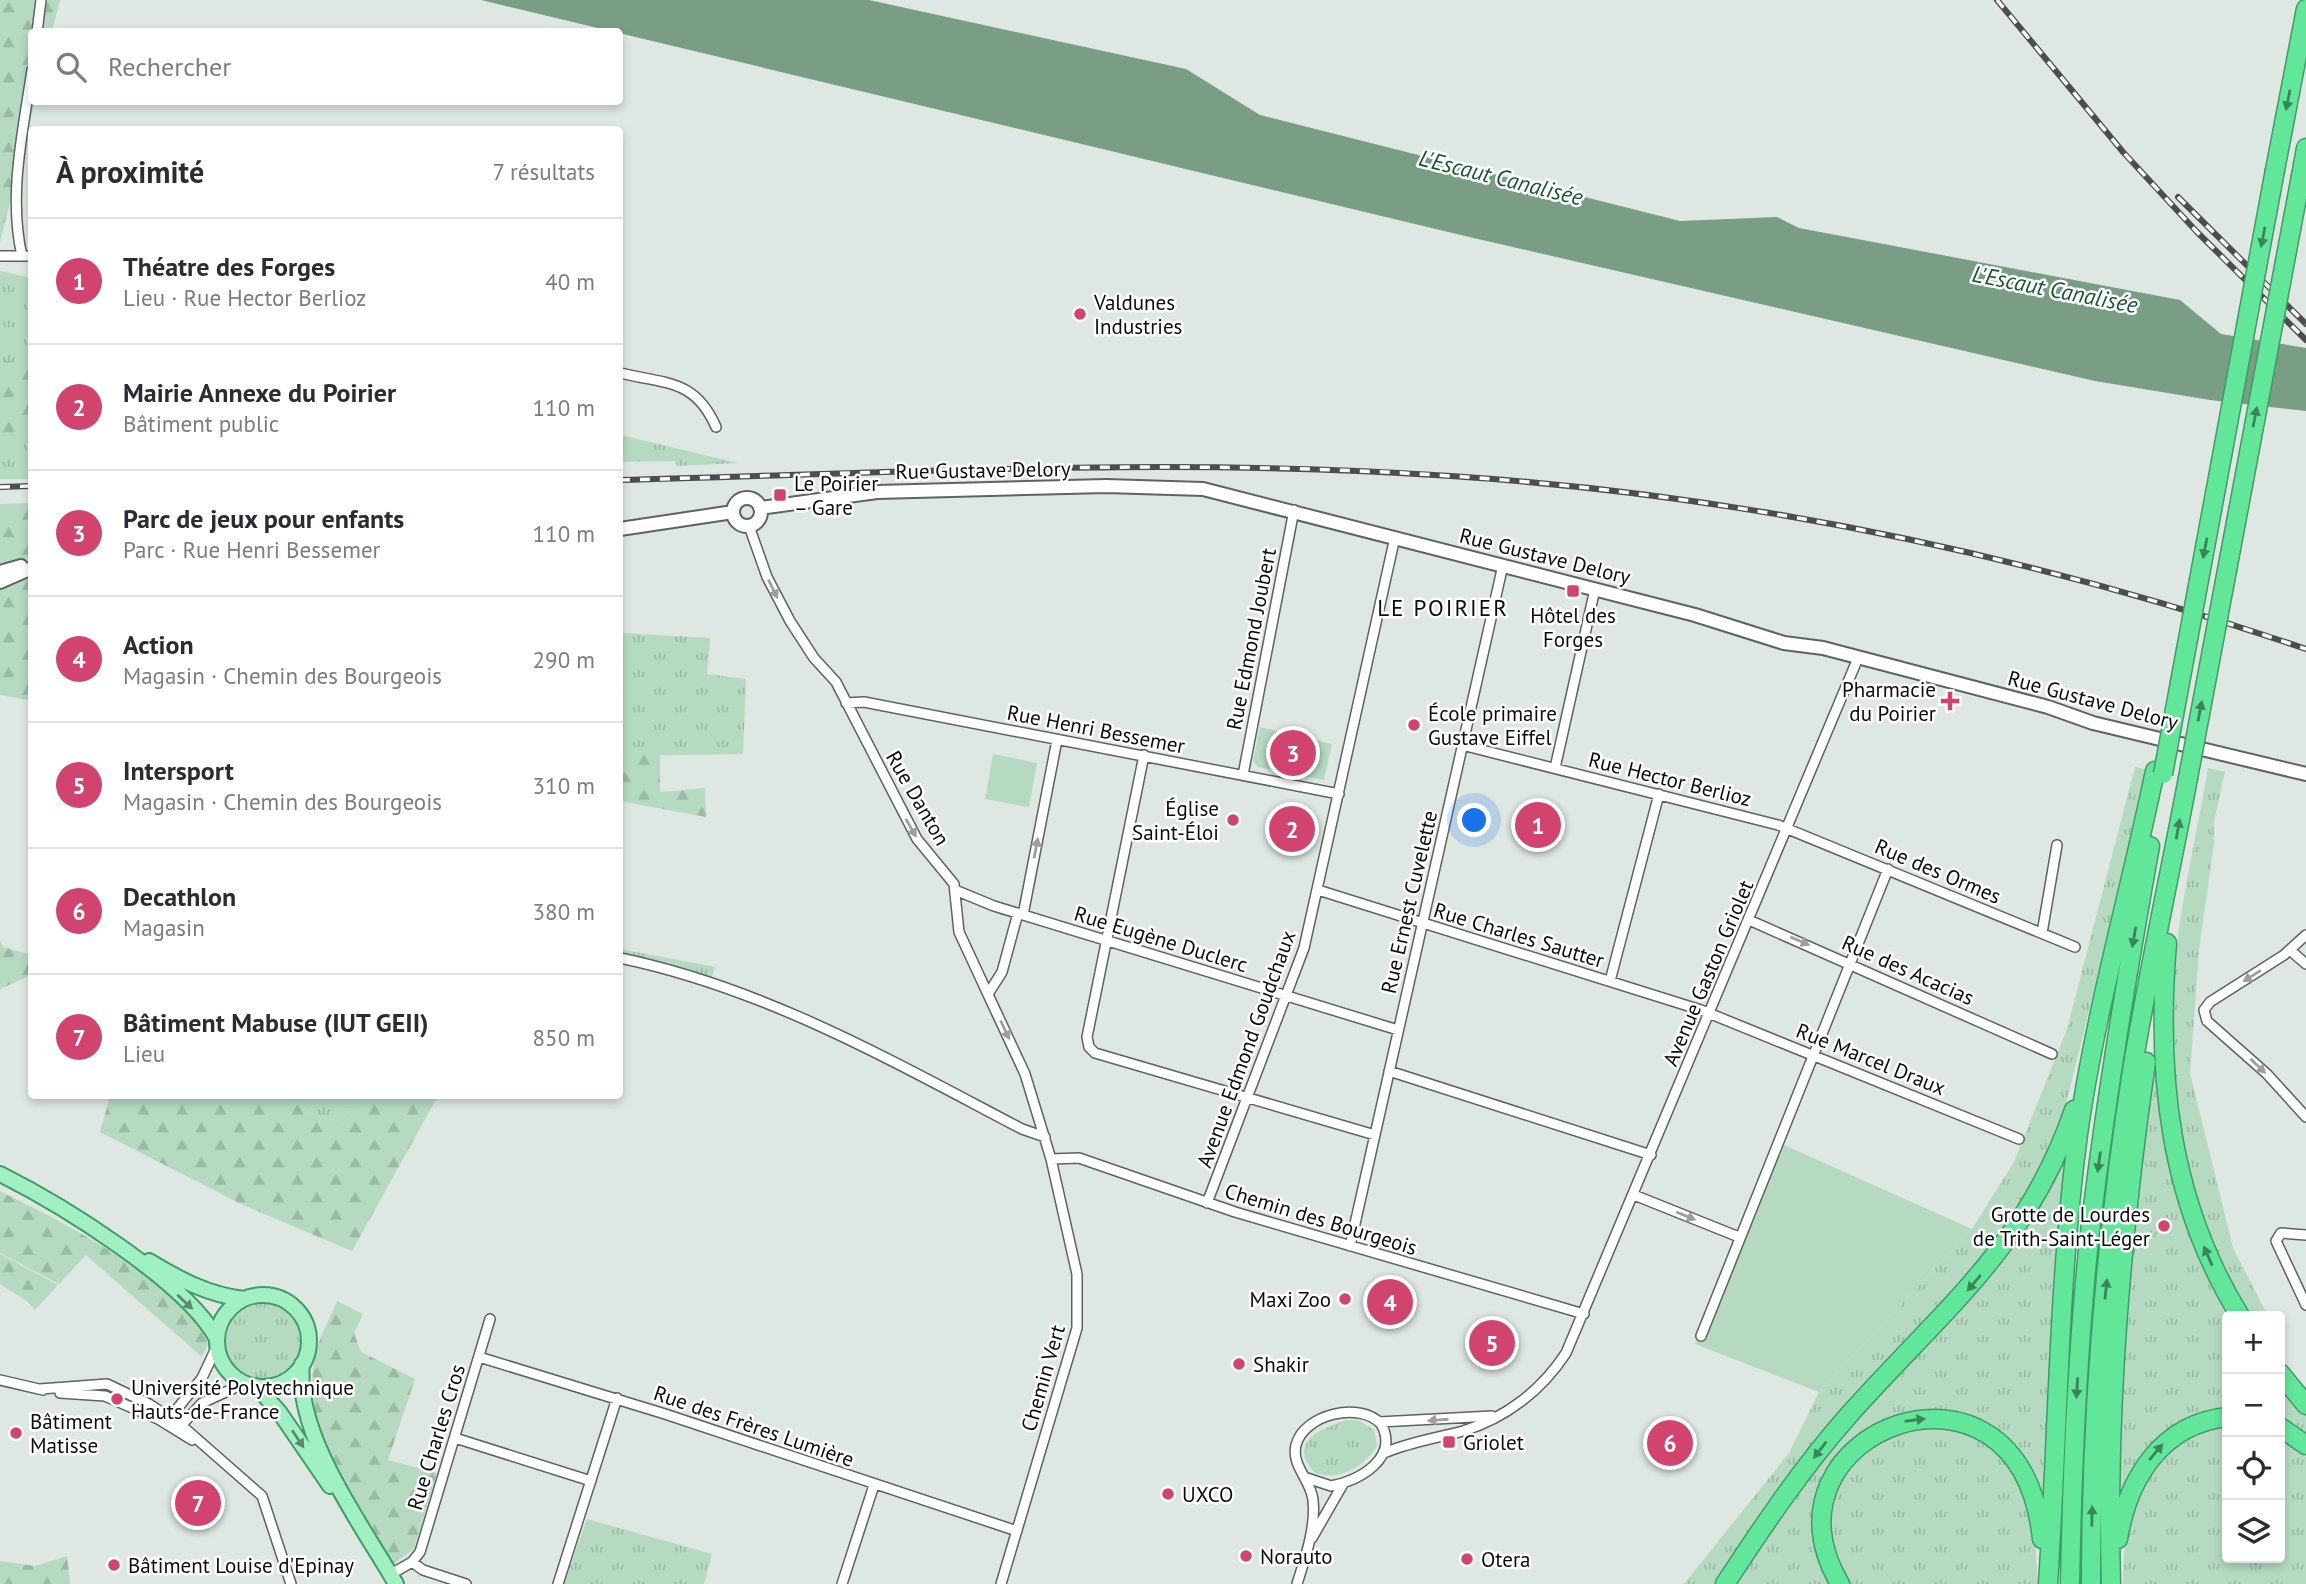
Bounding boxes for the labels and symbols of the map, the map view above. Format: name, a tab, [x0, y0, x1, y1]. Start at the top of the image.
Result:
one-way arrow	[2283, 89, 2294, 111]
water label: L'Escaut Canalisée	[1416, 143, 1586, 211]
one-way arrow	[2257, 226, 2268, 248]
water label: L'Escaut Canalisée	[1970, 259, 2141, 319]
place label: Valdunes Industries	[1093, 289, 1182, 340]
marker: Valdunes Industries	[1072, 306, 1088, 322]
one-way arrow	[2250, 406, 2261, 428]
street label: Rue Gustave Delory	[895, 455, 1071, 485]
place label: Le Poirier – Gare	[794, 470, 878, 521]
marker: Le Poirier – Gare	[772, 487, 788, 503]
street label: Rue Gustave Delory	[1457, 522, 1634, 590]
one-way arrow	[2199, 537, 2210, 559]
street label: Rue Edmond Joubert	[1220, 546, 1282, 732]
one-way arrow	[768, 579, 779, 599]
marker: Hôtel des Forges	[1565, 583, 1581, 599]
district label: LE POIRIER	[1377, 593, 1509, 622]
place label: Hôtel des Forges	[1530, 602, 1616, 653]
street label: Rue Gustave Delory	[2005, 664, 2181, 736]
place label: Pharmacie du Poirier	[1842, 676, 1936, 727]
marker: Pharmacie du Poirier	[1942, 693, 1958, 709]
street label: Rue Henri Bessemer	[1005, 699, 1187, 759]
place label: École primaire Gustave Eiffel	[1428, 700, 1557, 751]
one-way arrow	[2195, 700, 2206, 722]
marker: École primaire Gustave Eiffel	[1406, 717, 1422, 733]
pin: 3	[1270, 727, 1316, 779]
street label: Rue Danton	[880, 746, 956, 850]
street label: Rue Hector Berlioz	[1586, 746, 1754, 812]
place label: Église Saint-Éloi	[1132, 795, 1219, 846]
pin: 1	[1515, 799, 1561, 851]
pin: 2	[1269, 803, 1315, 855]
your location	[1457, 803, 1491, 837]
street label: Rue Ernest Cuvelette	[1375, 808, 1443, 996]
marker: Église Saint-Éloi	[1225, 812, 1241, 828]
one-way arrow	[905, 818, 917, 838]
one-way arrow	[2173, 818, 2184, 840]
street label: Rue des Ormes	[1871, 832, 2005, 910]
one-way arrow	[1031, 837, 1042, 859]
street label: Avenue Gaston Griolet	[1657, 876, 1759, 1070]
street label: Rue Charles Sautter	[1430, 896, 1608, 974]
street label: Rue Eugène Duclerc	[1071, 900, 1251, 978]
street label: Avenue Edmond Goudchaux	[1190, 926, 1302, 1171]
one-way arrow	[2128, 926, 2139, 948]
street label: Rue des Acacias	[1838, 929, 1978, 1011]
one-way arrow	[1789, 936, 1810, 947]
one-way arrow	[2242, 969, 2262, 982]
street label: Rue Marcel Draux	[1792, 1017, 1950, 1101]
one-way arrow	[999, 1019, 1010, 1040]
one-way arrow	[2249, 1057, 2266, 1073]
one-way arrow	[2093, 1151, 2104, 1173]
street label: Chemin des Bourgeois	[1222, 1177, 1420, 1261]
place label: Grotte de Lourdes de Trith-Saint-Léger	[1973, 1201, 2150, 1252]
one-way arrow	[1676, 1211, 1697, 1222]
marker: Grotte de Lourdes de Trith-Saint-Léger	[2156, 1218, 2172, 1234]
one-way arrow	[2202, 1246, 2214, 1266]
one-way arrow	[1966, 1274, 1982, 1292]
pin: 4	[1367, 1276, 1413, 1328]
one-way arrow	[2100, 1278, 2111, 1300]
place label: Maxi Zoo	[1249, 1286, 1331, 1313]
marker: Maxi Zoo	[1337, 1291, 1353, 1307]
one-way arrow	[176, 1293, 193, 1310]
pin: 5	[1469, 1317, 1515, 1369]
street label: Chemin Vert	[1015, 1322, 1071, 1434]
place label: Shakir	[1253, 1351, 1309, 1378]
marker: Shakir	[1231, 1356, 1247, 1372]
street label: Rue Charles Cros	[401, 1361, 471, 1513]
place label: Université Polytechnique Hauts-de-France	[131, 1374, 354, 1425]
one-way arrow	[2071, 1378, 2082, 1400]
street label: Rue des Frères Lumière	[650, 1379, 858, 1473]
marker: Université Polytechnique Hauts-de-France	[109, 1391, 125, 1407]
place label: Bâtiment Matisse	[30, 1408, 112, 1459]
one-way arrow	[1427, 1415, 1449, 1426]
one-way arrow	[1904, 1415, 1926, 1426]
pin: 6	[1647, 1417, 1693, 1469]
marker: Bâtiment Matisse	[8, 1425, 24, 1441]
place label: Griolet	[1463, 1429, 1524, 1456]
one-way arrow	[291, 1430, 305, 1448]
marker: Griolet	[1441, 1434, 1457, 1450]
one-way arrow	[1813, 1441, 1827, 1459]
one-way arrow	[2148, 1444, 2163, 1461]
pin: 7	[175, 1477, 221, 1529]
place label: UXCO	[1182, 1481, 1233, 1508]
marker: UXCO	[1160, 1486, 1176, 1502]
one-way arrow	[2087, 1505, 2098, 1527]
place label: Norauto	[1260, 1543, 1332, 1570]
place label: Otera	[1481, 1546, 1530, 1573]
marker: Norauto	[1238, 1548, 1254, 1564]
marker: Otera	[1459, 1551, 1475, 1567]
place label: Bâtiment Louise d'Epinay	[128, 1552, 354, 1579]
marker: Bâtiment Louise d'Epinay	[106, 1557, 122, 1573]

